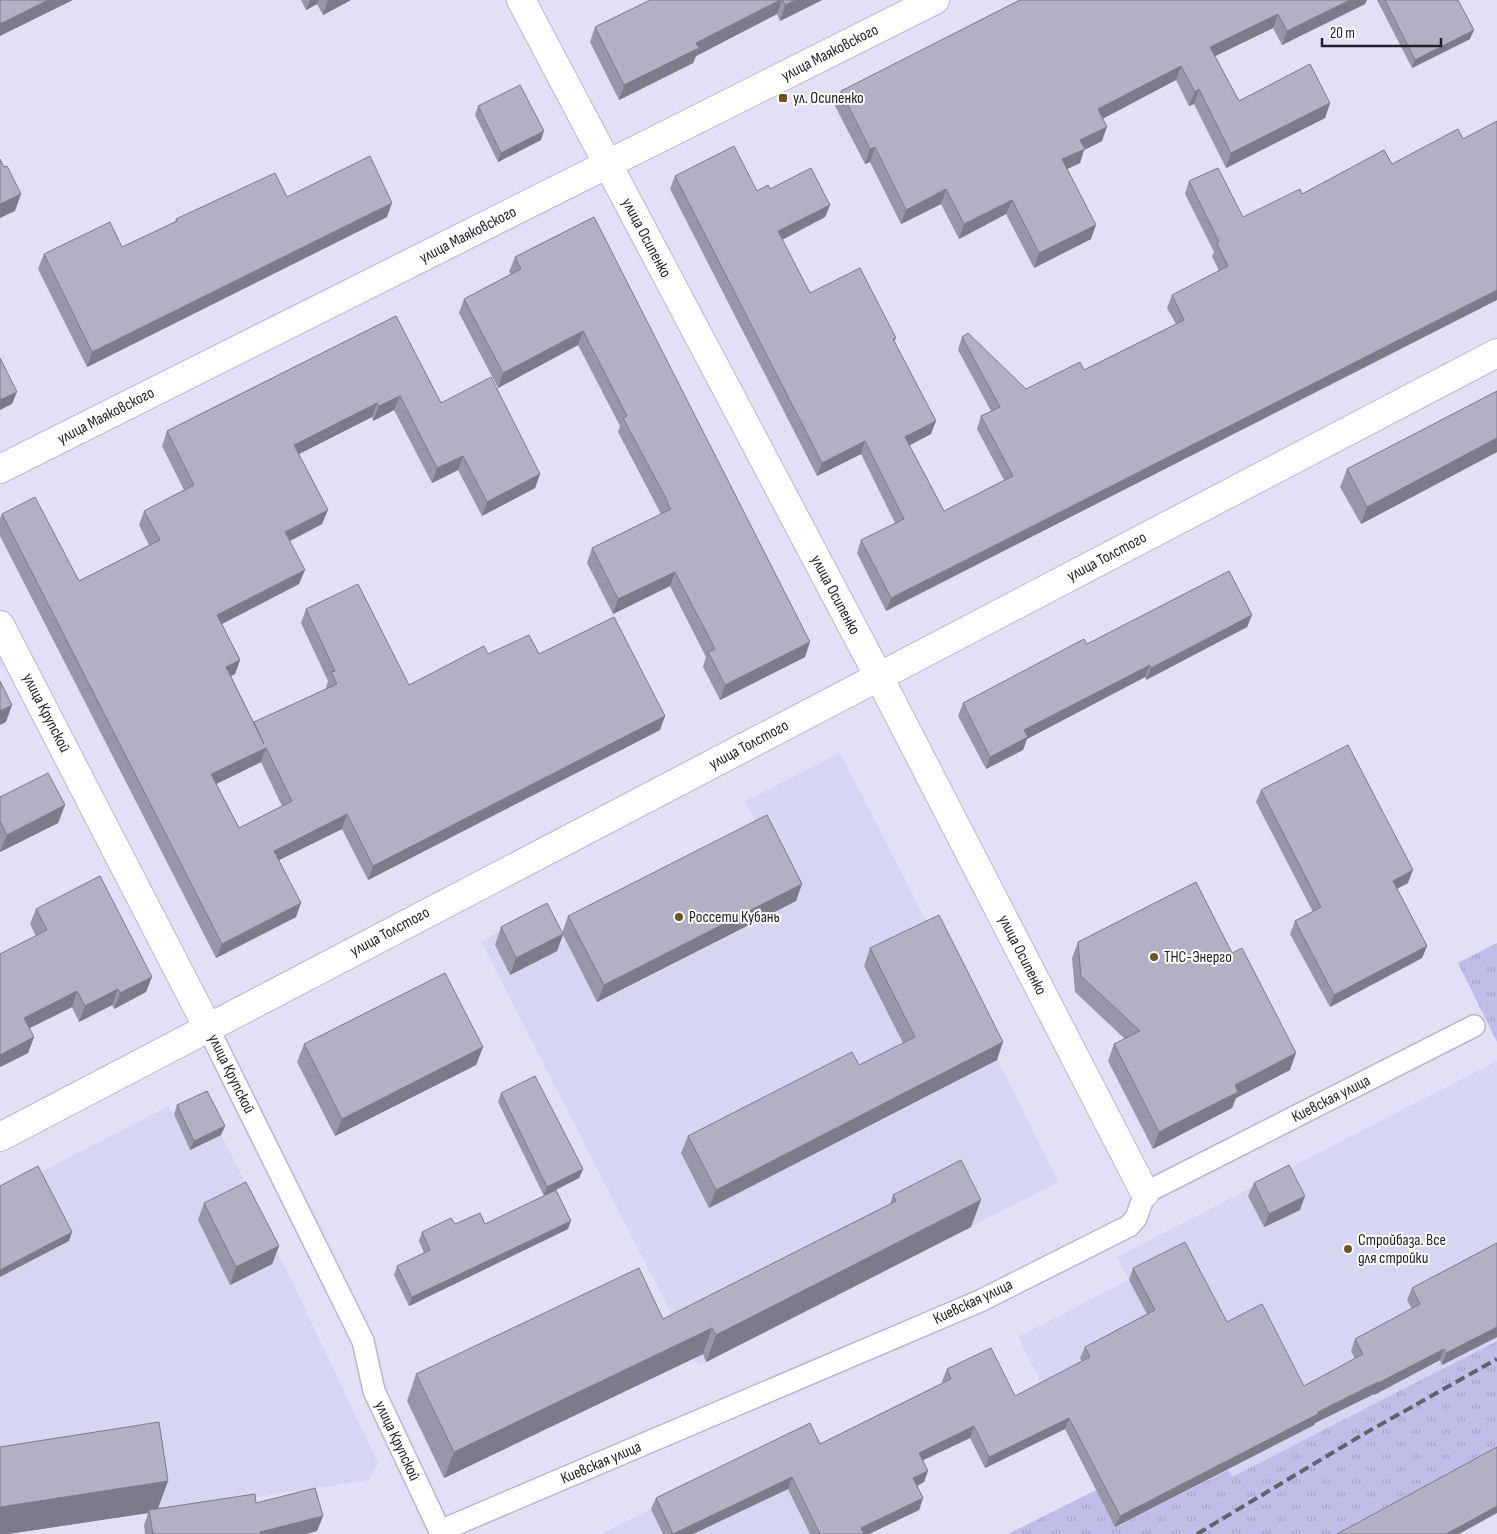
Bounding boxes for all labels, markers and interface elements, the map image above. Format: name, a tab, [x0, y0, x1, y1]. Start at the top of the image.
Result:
scale bar	[1322, 15, 1441, 47]
street label: улица Маяковского	[778, 20, 882, 86]
text: 20 m	[1330, 24, 1355, 43]
place label: ул. Осипенко	[793, 89, 864, 108]
marker: ул. Осипенко	[777, 92, 789, 104]
street label: улица Осипенко	[617, 195, 675, 281]
street label: улица Маяковского	[416, 202, 520, 268]
street label: улица Маяковского	[54, 383, 158, 449]
street label: улица Толстого	[1064, 528, 1150, 586]
street label: улица Осипенко	[806, 552, 864, 638]
street label: улица Крупской	[18, 670, 74, 756]
street label: улица Толстого	[706, 716, 792, 774]
street label: улица Толстого	[347, 903, 433, 961]
place label: Россети Кубань	[689, 908, 780, 927]
marker: Россети Кубань	[673, 911, 685, 923]
street label: улица Осипенко	[994, 912, 1050, 998]
place label: ТНС-Энерго	[1164, 948, 1232, 967]
marker: ТНС-Энерго	[1148, 951, 1160, 963]
street label: улица Крупской	[204, 1031, 258, 1117]
street label: Киевская улица	[1289, 1071, 1373, 1127]
place label: Стройбаза. Все для стройки	[1358, 1231, 1446, 1268]
marker: Стройбаза. Все для стройки	[1342, 1243, 1354, 1255]
street label: Киевская улица	[930, 1275, 1016, 1329]
street label: улица Крупской	[370, 1398, 424, 1484]
street label: Киевская улица	[558, 1438, 644, 1488]

